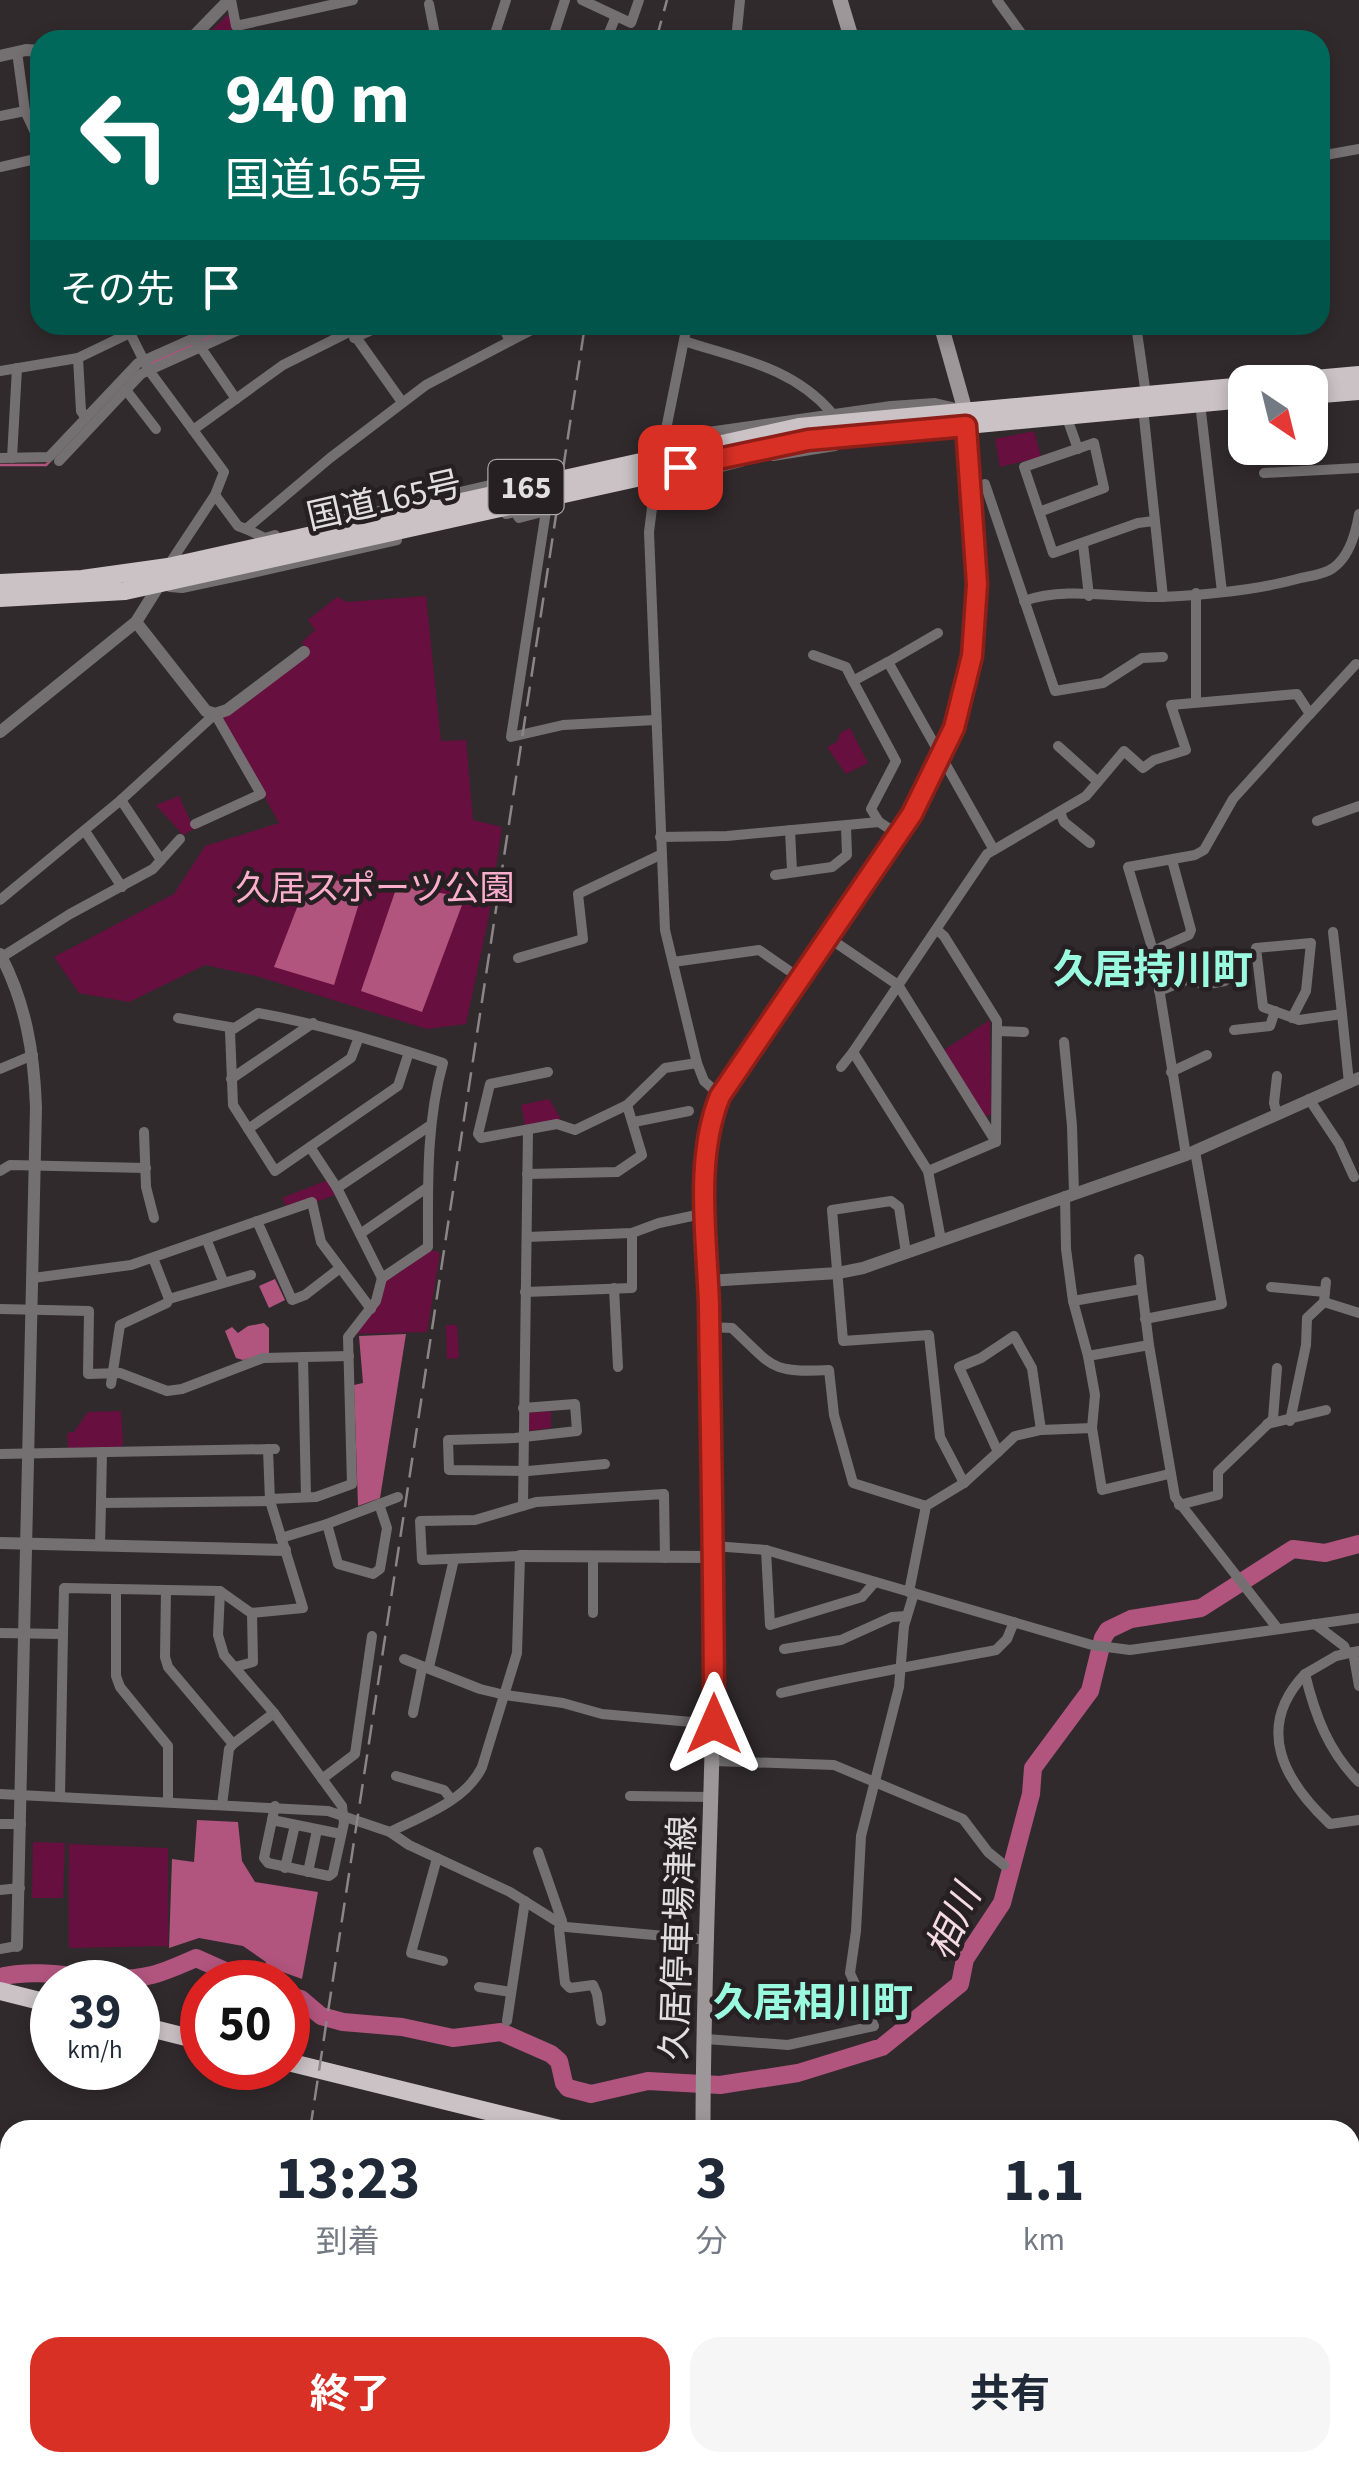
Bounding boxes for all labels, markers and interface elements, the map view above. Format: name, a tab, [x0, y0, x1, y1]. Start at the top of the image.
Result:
text: 940 m	[225, 50, 410, 150]
icon: left	[60, 70, 190, 200]
text: 国道165号	[225, 149, 427, 213]
icon: arrive	[194, 260, 249, 315]
text: その先	[60, 263, 174, 317]
north arrow	[1228, 365, 1328, 465]
map controls	[1228, 365, 1328, 465]
pin	[638, 425, 723, 510]
icon: arrive	[653, 440, 708, 495]
street label: 国道165号	[302, 459, 466, 543]
road number: 165	[488, 460, 564, 514]
park label: 久居スポーツ公園	[235, 864, 515, 914]
district label: 久居持川町	[1053, 942, 1253, 999]
position arrow	[662, 1672, 766, 1776]
street label: 久居停車場津線	[650, 1815, 708, 2061]
water label: 相川	[913, 1873, 996, 1968]
speed limit sign: 50	[180, 1960, 310, 2090]
district label: 久居相川町	[713, 1975, 913, 2032]
text: 39	[69, 1977, 121, 2048]
text: km/h	[67, 2032, 123, 2068]
text: 13:23	[275, 2137, 420, 2222]
text: 3	[696, 2137, 728, 2222]
text: 1.1	[1003, 2139, 1085, 2224]
text: km	[1023, 2217, 1065, 2263]
text: 到着	[316, 2219, 380, 2265]
text: 分	[696, 2219, 728, 2265]
button: 終了	[30, 2337, 670, 2452]
button: 共有	[690, 2337, 1330, 2452]

